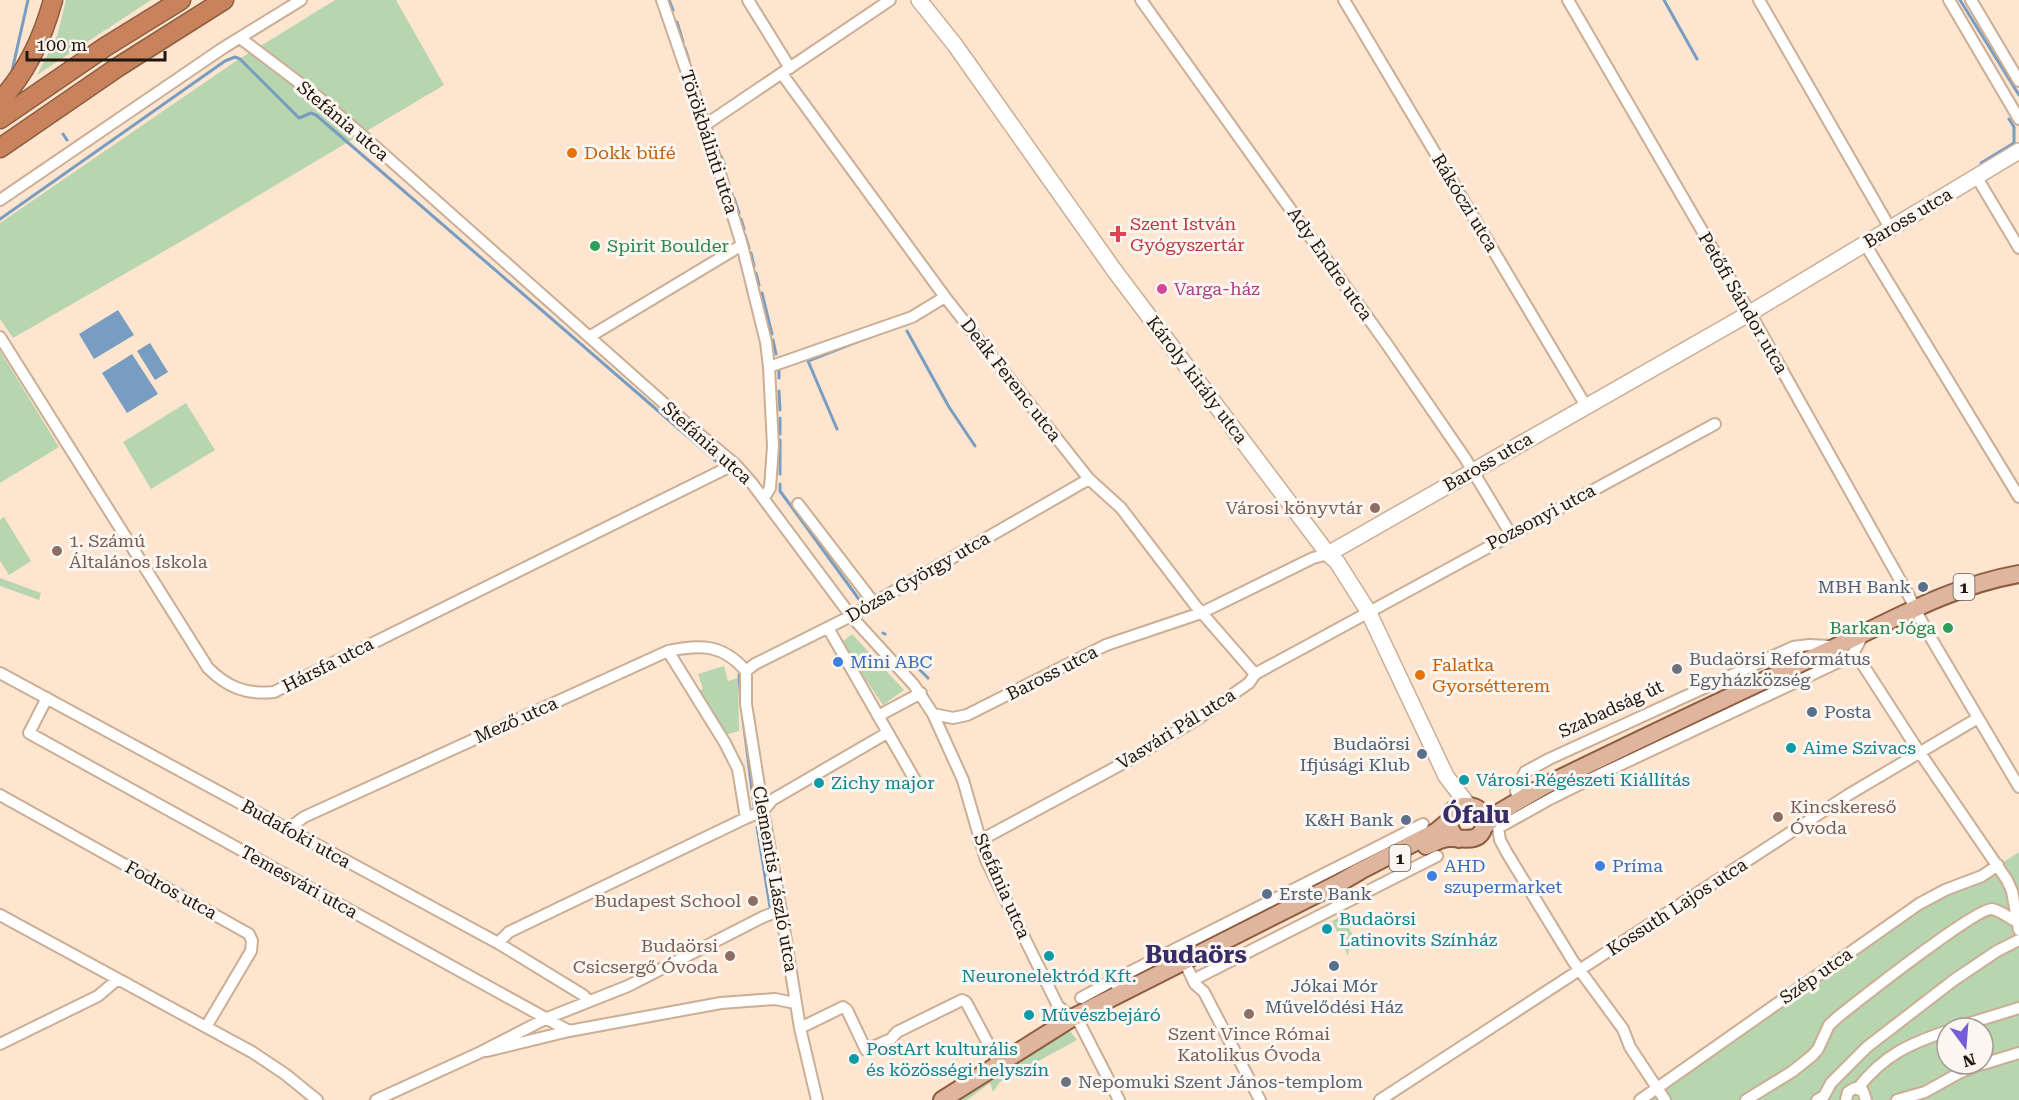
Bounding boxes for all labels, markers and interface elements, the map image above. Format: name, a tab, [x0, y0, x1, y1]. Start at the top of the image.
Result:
scale bar	[27, 24, 165, 62]
text: 100 m	[36, 34, 87, 55]
street label: Törökbálinti utca	[676, 67, 743, 217]
street label: Stefánia utca	[293, 76, 394, 165]
place label: Dokk büfé	[584, 142, 676, 163]
marker: Dokk büfé	[565, 146, 579, 160]
street label: Rákóczi utca	[1428, 150, 1503, 256]
street label: Baross utca	[1860, 183, 1956, 252]
street label: Ady Endre utca	[1284, 203, 1377, 324]
place label: Szent István Gyógyszertár	[1130, 213, 1245, 255]
marker: Szent István Gyógyszertár	[1111, 227, 1125, 241]
street label: Petőfi Sándor utca	[1694, 228, 1793, 377]
place label: Spirit Boulder	[607, 235, 729, 256]
marker: Spirit Boulder	[588, 239, 602, 253]
place label: Varga-ház	[1174, 278, 1260, 299]
marker: Varga-ház	[1155, 282, 1169, 296]
street label: Károly király utca	[1143, 312, 1252, 448]
street label: Deák Ferenc utca	[957, 314, 1066, 446]
street label: Stefánia utca	[658, 397, 757, 488]
street label: Baross utca	[1440, 428, 1536, 495]
street label: Pozsonyi utca	[1483, 479, 1599, 554]
place label: Városi könyvtár	[1226, 497, 1363, 518]
marker: Városi könyvtár	[1368, 501, 1382, 515]
street label: Dózsa György utca	[842, 527, 994, 626]
place label: 1. Számú Általános Iskola	[69, 530, 208, 572]
marker: 1. Számú Általános Iskola	[50, 544, 64, 558]
road number: 1	[1954, 574, 1974, 600]
place label: MBH Bank	[1818, 576, 1911, 597]
marker: MBH Bank	[1916, 580, 1930, 594]
place label: Barkan Jóga	[1830, 617, 1936, 638]
marker: Barkan Jóga	[1941, 621, 1955, 635]
street label: Hársfa utca	[279, 633, 377, 696]
street label: Baross utca	[1003, 641, 1101, 704]
place label: Budaörsi Református Egyházközség	[1689, 648, 1870, 690]
place label: Mini ABC	[850, 651, 932, 672]
place label: Falatka Gyorsétterem	[1432, 654, 1550, 696]
marker: Mini ABC	[831, 655, 845, 669]
marker: Budaörsi Református Egyházközség	[1670, 662, 1684, 676]
marker: Falatka Gyorsétterem	[1413, 668, 1427, 682]
street label: Szabadság út	[1555, 675, 1667, 742]
street label: Vasvári Pál utca	[1113, 684, 1239, 773]
street label: Mező utca	[471, 692, 561, 747]
place label: Posta	[1824, 701, 1871, 722]
marker: Posta	[1805, 705, 1819, 719]
place label: Budaörsi Ifjúsági Klub	[1300, 733, 1410, 775]
place label: Aime Szivacs	[1803, 737, 1916, 758]
marker: Aime Szivacs	[1784, 741, 1798, 755]
marker: Budaörsi Ifjúsági Klub	[1415, 747, 1429, 761]
place label: Városi Régészeti Kiállítás	[1476, 769, 1690, 790]
place label: Zichy major	[831, 772, 935, 793]
marker: Városi Régészeti Kiállítás	[1457, 773, 1471, 787]
marker: Zichy major	[812, 776, 826, 790]
street label: Clementis László utca	[749, 784, 802, 974]
street label: Budafoki utca	[238, 795, 355, 872]
place label: Kincskereső Óvoda	[1790, 796, 1897, 838]
district label: Ófalu	[1442, 799, 1510, 829]
place label: K&H Bank	[1305, 809, 1394, 830]
marker: Kincskereső Óvoda	[1771, 810, 1785, 824]
marker: K&H Bank	[1399, 813, 1413, 827]
street label: Stefánia utca	[970, 830, 1035, 942]
street label: Temesvári utca	[237, 841, 362, 922]
road number: 1	[1390, 845, 1410, 871]
street label: Kossuth Lajos utca	[1603, 853, 1751, 960]
place label: AHD szupermarket	[1444, 855, 1562, 897]
place label: Príma	[1612, 855, 1663, 876]
street label: Fodros utca	[122, 856, 221, 923]
marker: Príma	[1593, 859, 1607, 873]
marker: AHD szupermarket	[1425, 869, 1439, 883]
place label: Erste Bank	[1279, 883, 1372, 904]
marker: Erste Bank	[1260, 887, 1274, 901]
place label: Budapest School	[594, 890, 741, 911]
marker: Budapest School	[746, 894, 760, 908]
place label: Budaörsi Latinovits Színház	[1339, 908, 1498, 950]
marker: Budaörsi Latinovits Színház	[1320, 922, 1334, 936]
place label: Budaörsi Csicsergő Óvoda	[573, 935, 718, 977]
district label: Budaörs	[1145, 941, 1247, 969]
street label: Szép utca	[1776, 943, 1856, 1008]
marker: Budaörsi Csicsergő Óvoda	[723, 949, 737, 963]
marker: Neuronelektród Kft.	[1042, 949, 1056, 963]
marker: Jókai Mór Művelődési Ház	[1327, 959, 1341, 973]
place label: Neuronelektród Kft.	[962, 965, 1136, 986]
place label: Jókai Mór Művelődési Ház	[1265, 975, 1404, 1017]
place label: Művészbejáró	[1041, 1004, 1161, 1025]
marker: Szent Vince Római Katolikus Óvoda	[1242, 1007, 1256, 1021]
marker: Művészbejáró	[1022, 1008, 1036, 1022]
north arrow	[1935, 1016, 1995, 1076]
place label: Szent Vince Római Katolikus Óvoda	[1168, 1023, 1330, 1065]
place label: PostArt kulturális és közösségi helyszín	[866, 1038, 1050, 1080]
text: N	[1960, 1049, 1978, 1071]
marker: PostArt kulturális és közösségi helyszín	[847, 1052, 861, 1066]
place label: Nepomuki Szent János-templom	[1078, 1071, 1363, 1092]
marker: Nepomuki Szent János-templom	[1059, 1075, 1073, 1089]

